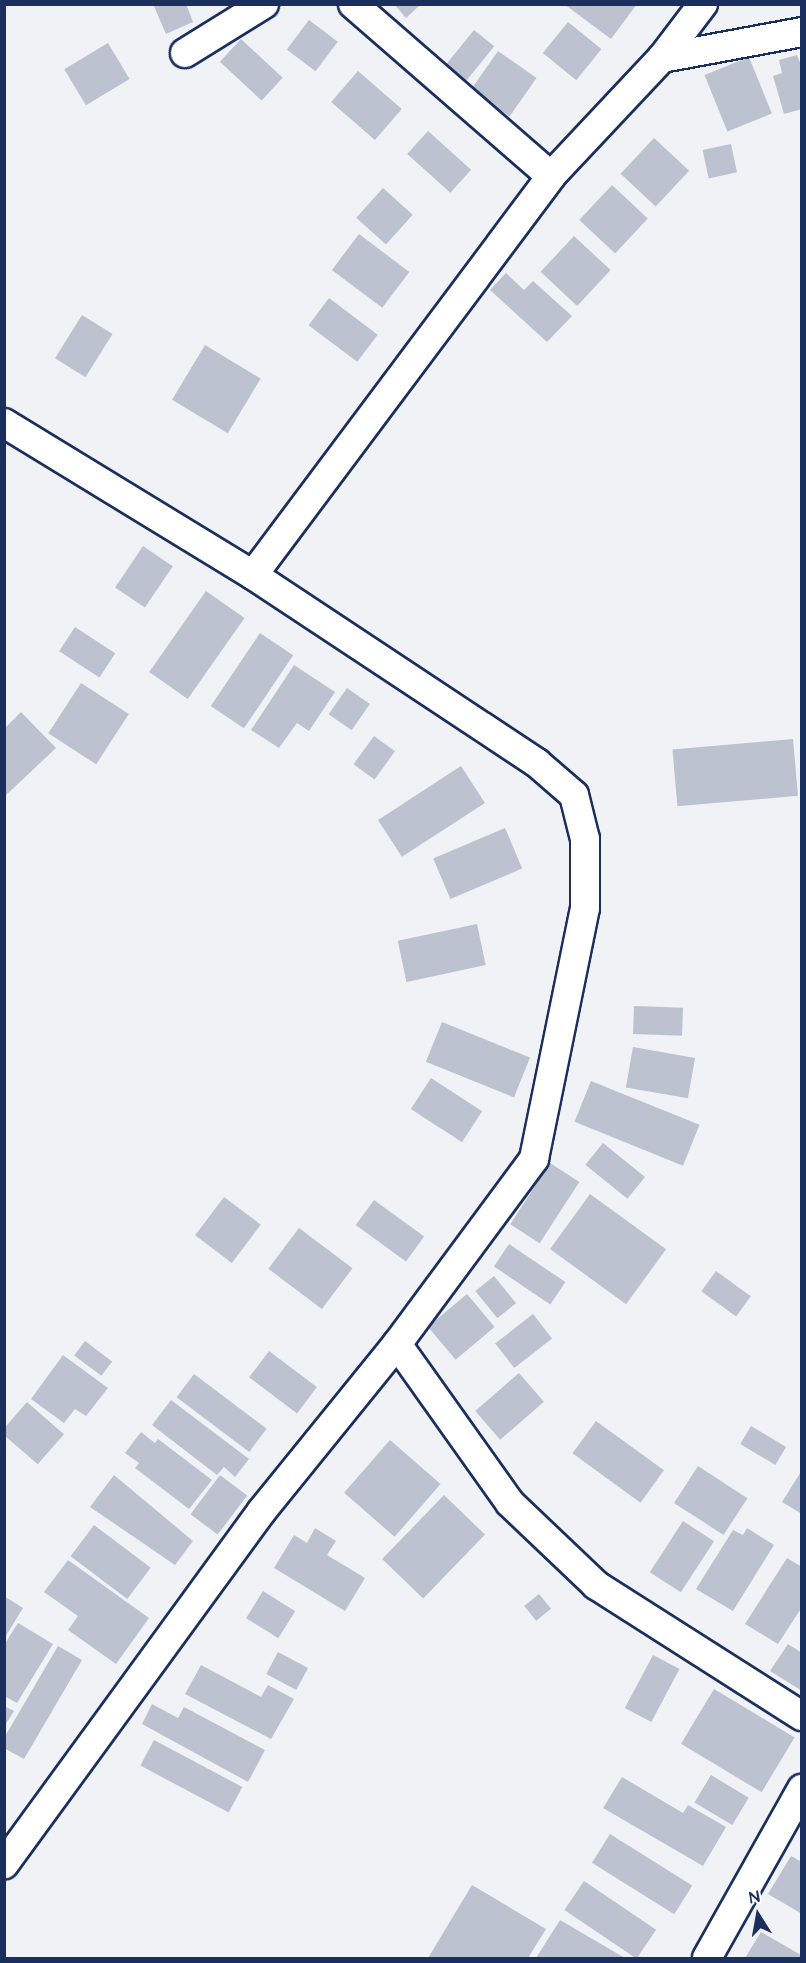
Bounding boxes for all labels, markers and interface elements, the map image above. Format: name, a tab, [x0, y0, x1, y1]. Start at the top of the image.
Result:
north arrow	[728, 1885, 788, 1945]
text: N	[748, 1886, 762, 1909]

